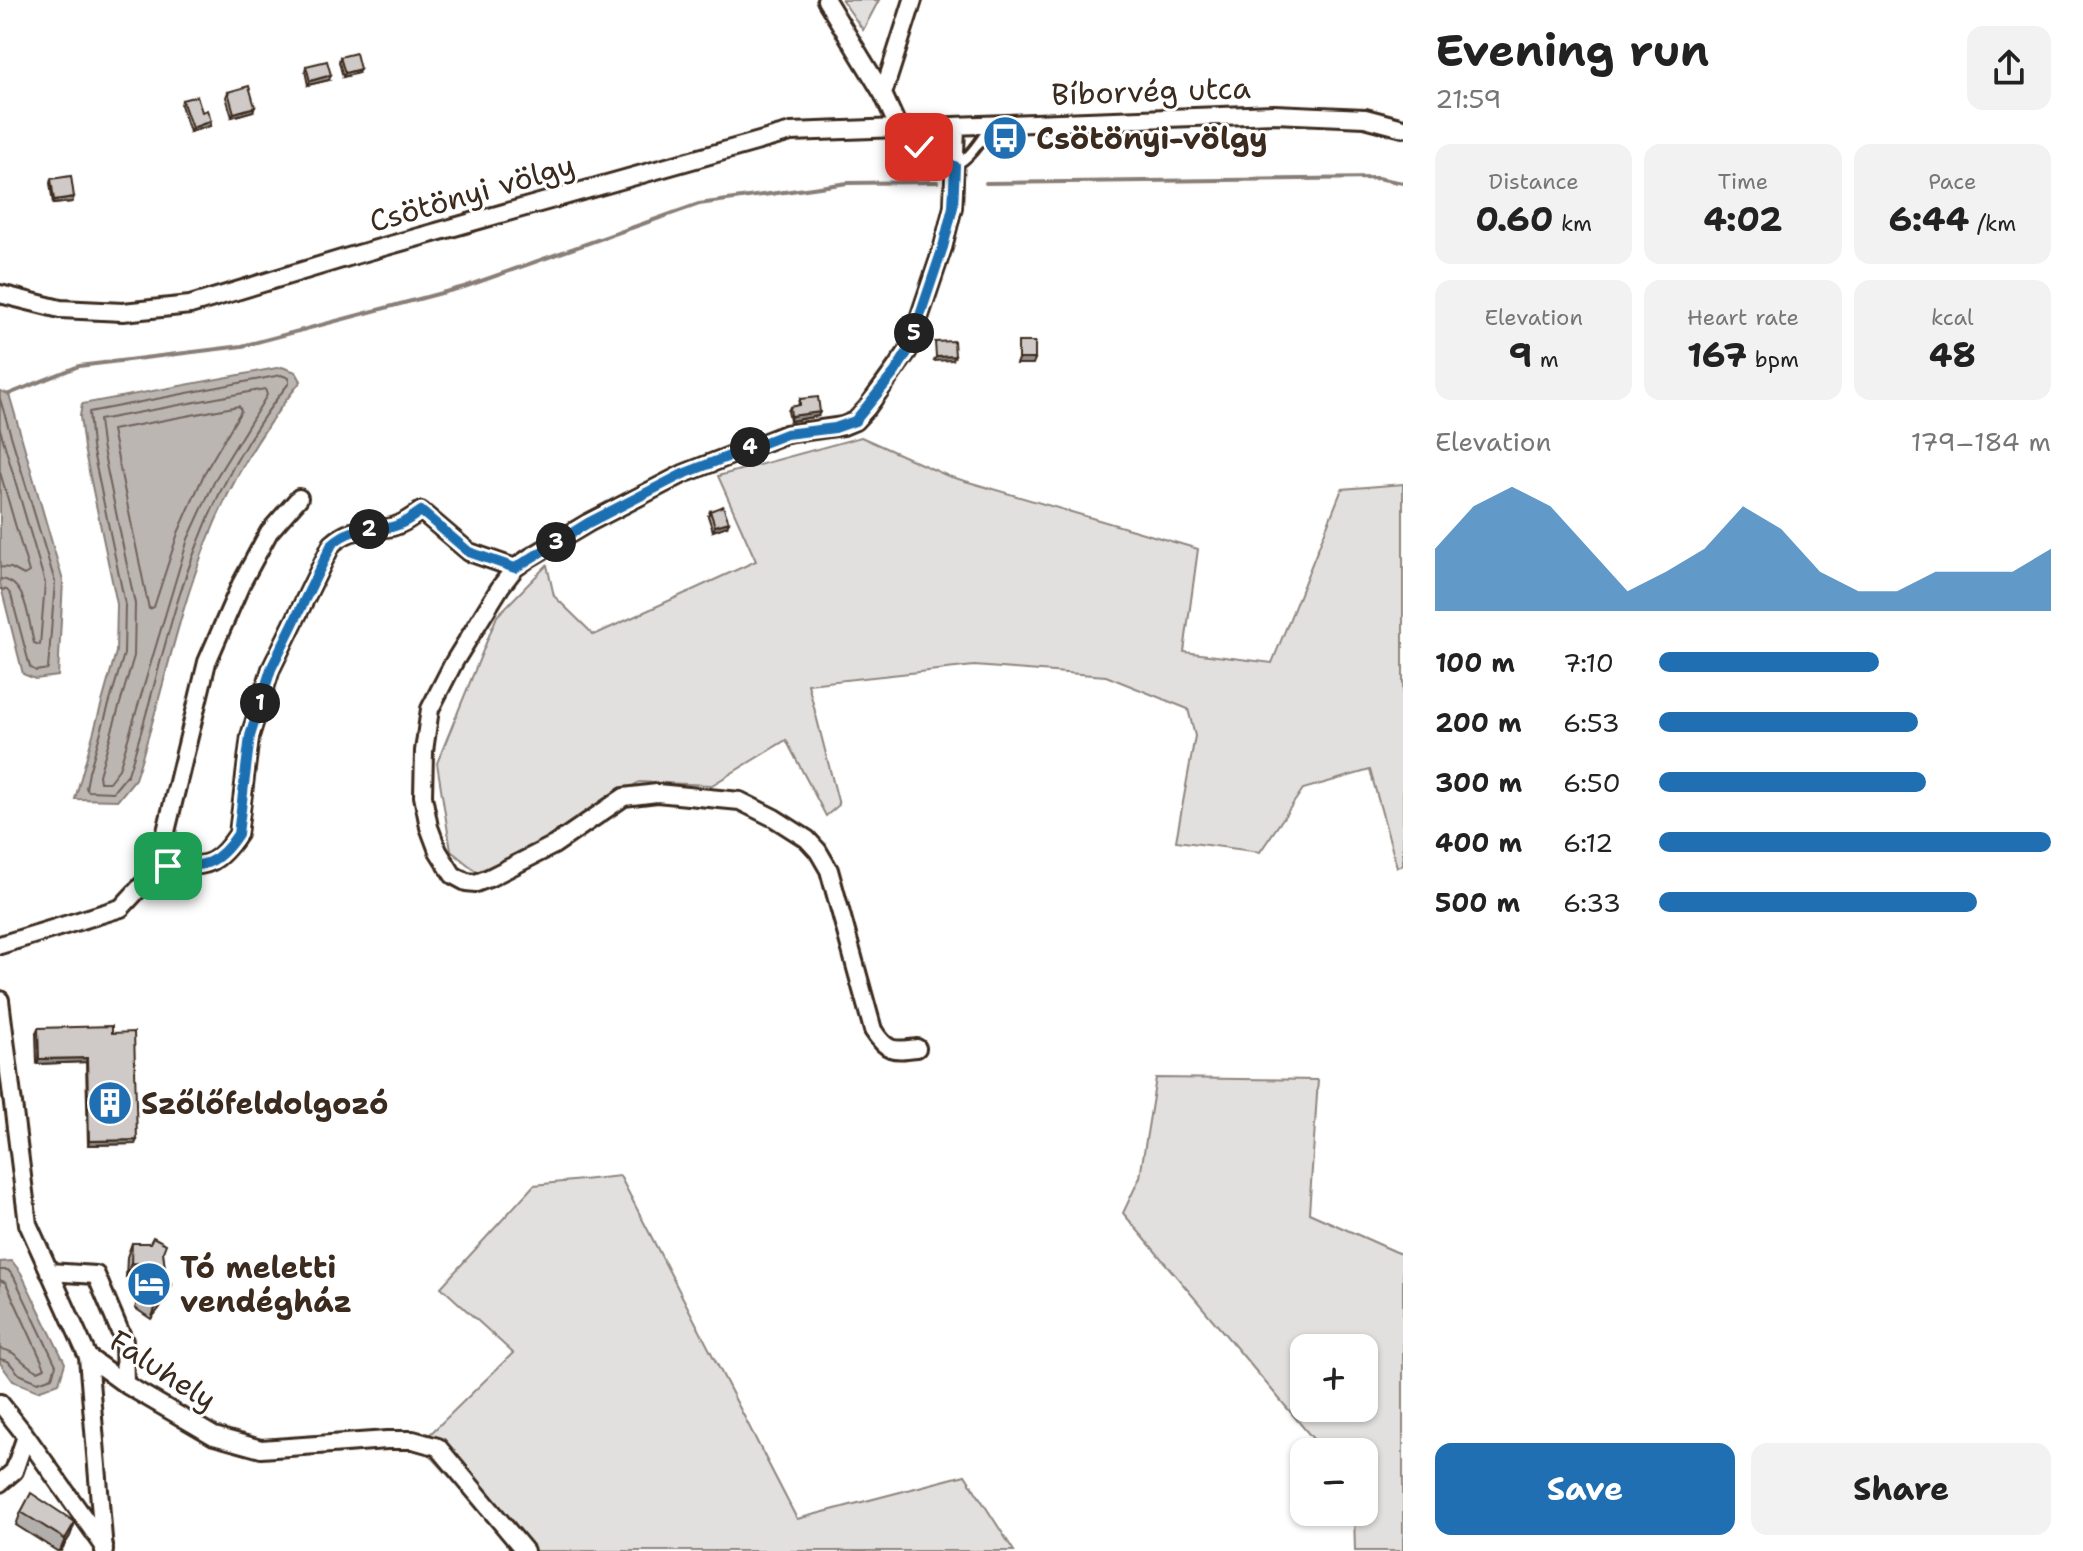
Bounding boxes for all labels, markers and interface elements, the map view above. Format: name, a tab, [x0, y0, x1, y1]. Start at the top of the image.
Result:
text: Evening run	[1435, 21, 1709, 80]
button: share	[1967, 26, 2051, 110]
street label: Bíborvég utca	[1051, 67, 1252, 115]
text: 21:59	[1435, 81, 1501, 116]
pin	[885, 113, 953, 181]
bus stop icon: Csötönyi-völgy	[981, 114, 1029, 162]
place label: Csötönyi-völgy	[1036, 118, 1268, 159]
icon: check	[897, 125, 941, 169]
street label: Csötönyi völgy	[365, 144, 579, 242]
text: Distance	[1489, 167, 1579, 196]
text: Time	[1718, 167, 1768, 196]
text: Pace	[1928, 167, 1977, 196]
text: 0.60	[1475, 196, 1553, 242]
text: 4:02	[1703, 196, 1783, 242]
text: 6:44	[1888, 196, 1969, 242]
text: km	[1553, 209, 1592, 238]
text: /km	[1969, 209, 2016, 238]
text: Elevation	[1484, 303, 1583, 332]
text: Heart rate	[1687, 303, 1799, 332]
text: kcal	[1931, 303, 1974, 332]
pin: 5	[894, 313, 934, 353]
text: 5	[907, 318, 921, 347]
text: 9	[1509, 332, 1532, 378]
text: 167	[1687, 332, 1747, 378]
text: 48	[1929, 332, 1976, 378]
text: m	[1532, 345, 1559, 374]
text: bpm	[1747, 345, 1799, 374]
text: Elevation	[1435, 424, 1551, 459]
text: 179–184 m	[1911, 424, 2051, 459]
pin: 4	[730, 427, 770, 467]
text: 4	[742, 432, 758, 461]
pin: 2	[349, 509, 389, 549]
text: 2	[361, 514, 377, 543]
pin: 3	[536, 522, 576, 562]
text: 3	[548, 527, 564, 556]
text: 100 m	[1435, 645, 1515, 680]
text: 7:10	[1563, 645, 1614, 680]
pin: 1	[240, 683, 280, 723]
text: 1	[255, 688, 265, 717]
text: 200 m	[1435, 705, 1522, 740]
text: 6:53	[1563, 705, 1620, 740]
text: 300 m	[1435, 765, 1522, 800]
text: 6:50	[1563, 765, 1621, 800]
text: 400 m	[1435, 825, 1522, 860]
text: 6:12	[1563, 825, 1613, 860]
pin	[134, 832, 202, 900]
icon: arrive	[146, 844, 190, 888]
text: 500 m	[1435, 885, 1520, 920]
text: 6:33	[1563, 885, 1621, 920]
building icon: Szőlőfeldolgozó	[86, 1079, 134, 1127]
place label: Szőlőfeldolgozó	[141, 1083, 389, 1124]
place label: Tó meletti vendégház	[180, 1247, 352, 1322]
hotel icon: Tó meletti vendégház	[125, 1260, 173, 1308]
street label: Faluhely	[101, 1320, 225, 1420]
map controls	[1290, 1334, 1378, 1526]
button: +	[1290, 1334, 1378, 1422]
button: −	[1290, 1438, 1378, 1526]
button: Save	[1435, 1443, 1735, 1535]
button: Share	[1751, 1443, 2051, 1535]

